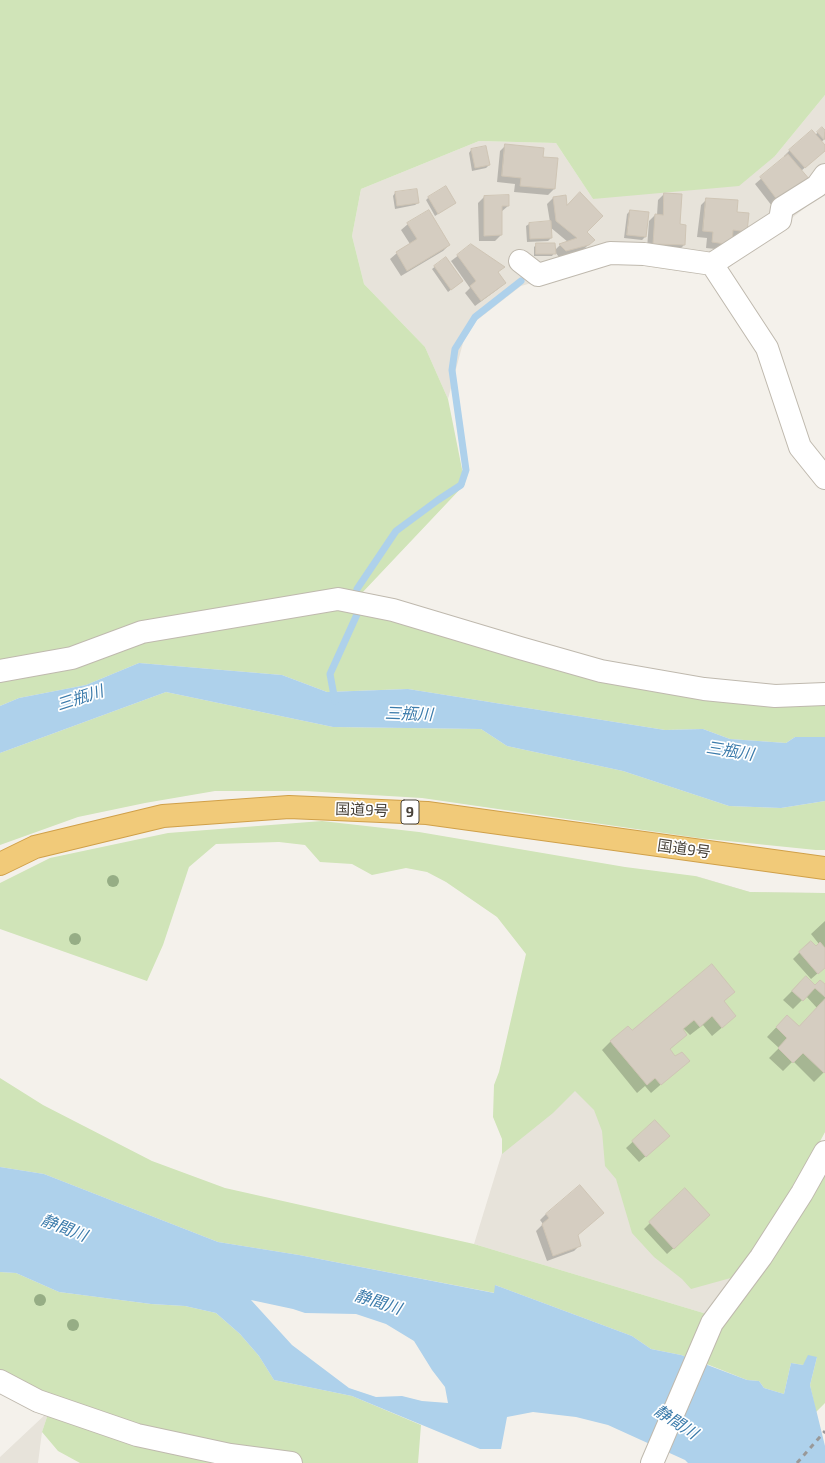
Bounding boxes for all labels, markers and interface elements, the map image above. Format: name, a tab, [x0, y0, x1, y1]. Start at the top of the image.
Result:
water label: 三瓶川	[54, 681, 106, 715]
water label: 三瓶川	[385, 704, 433, 724]
water label: 三瓶川	[705, 738, 755, 764]
street label: 国道9号	[335, 800, 389, 820]
road number: 9	[401, 800, 419, 824]
street label: 国道9号	[656, 836, 712, 862]
water label: 静間川	[38, 1210, 90, 1246]
water label: 静間川	[352, 1285, 404, 1319]
water label: 静間川	[651, 1401, 701, 1443]

